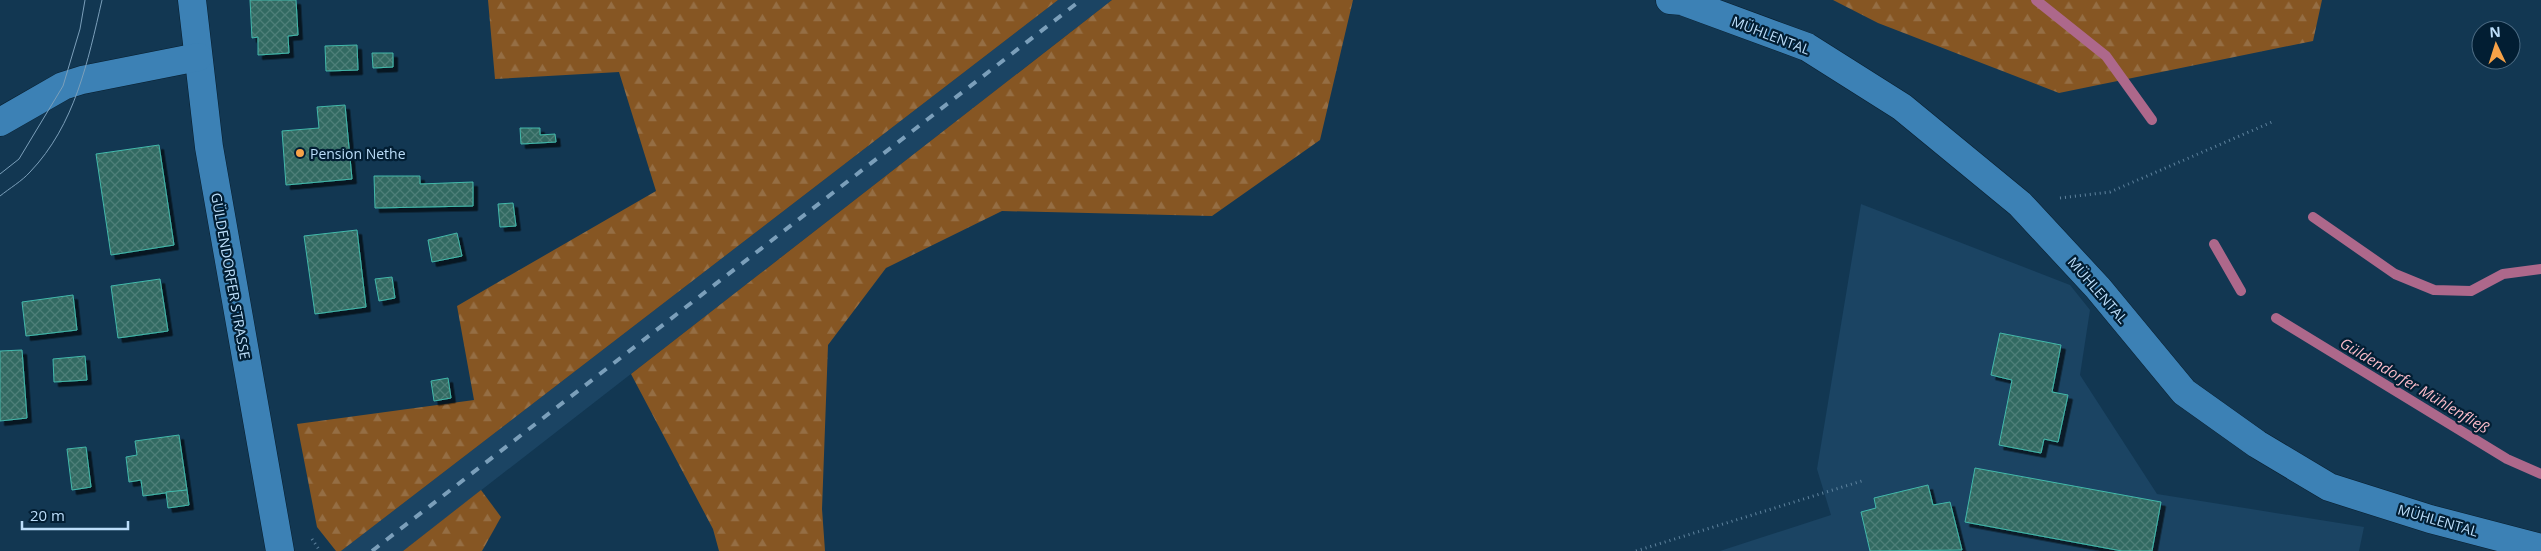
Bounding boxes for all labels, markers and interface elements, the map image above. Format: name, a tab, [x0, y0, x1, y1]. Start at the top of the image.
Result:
street label: MÜHLENTAL	[1729, 11, 1813, 59]
north arrow	[2471, 20, 2521, 70]
text: N	[2489, 22, 2501, 41]
place label: Pension Nethe	[310, 144, 406, 163]
marker: Pension Nethe	[294, 147, 306, 159]
street label: GÜLDENDORFER STRASSE	[207, 191, 255, 361]
street label: MÜHLENTAL	[2064, 253, 2132, 327]
water label: Güldendorfer Mühlenfließ	[2337, 333, 2494, 438]
scale bar	[22, 498, 129, 530]
street label: MÜHLENTAL	[2396, 499, 2480, 541]
text: 20 m	[30, 505, 65, 525]

